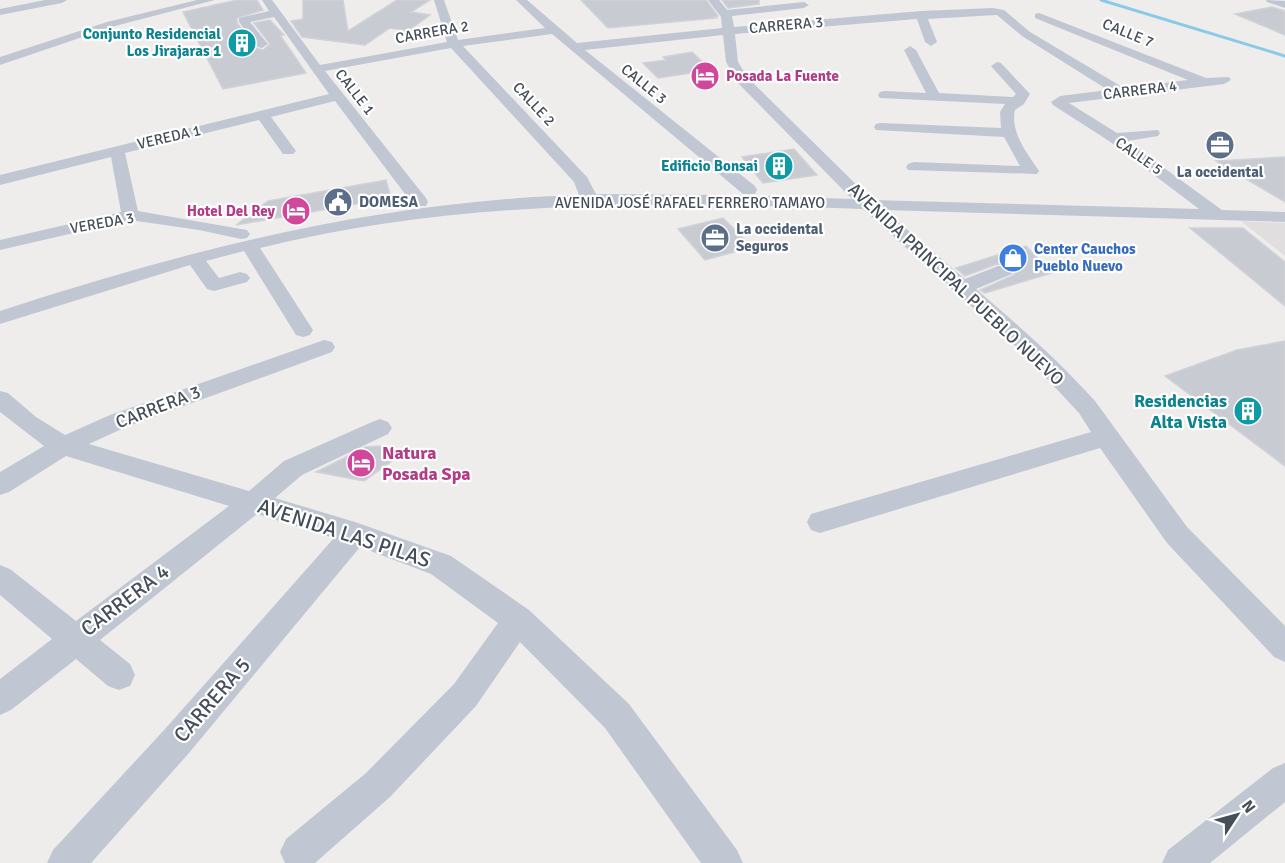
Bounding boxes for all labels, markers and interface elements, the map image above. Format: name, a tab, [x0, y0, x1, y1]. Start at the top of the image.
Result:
street label: CARRERA 3	[748, 13, 824, 37]
street label: CALLE 7	[1100, 15, 1156, 51]
street label: CARRERA 2	[394, 17, 470, 47]
place label: Conjunto Residencial Los Jirajaras 1	[83, 25, 221, 60]
building icon: Conjunto Residencial Los Jirajaras 1	[226, 27, 258, 59]
street label: CALLE 3	[618, 60, 670, 108]
hotel icon: Posada La Fuente	[689, 60, 721, 92]
street label: CALLE 1	[331, 65, 379, 119]
place label: Posada La Fuente	[726, 67, 839, 85]
street label: CARRERA 4	[1102, 77, 1178, 103]
street label: CALLE 2	[509, 78, 559, 130]
street label: VEREDA 1	[135, 121, 203, 153]
office icon: La occidental	[1204, 129, 1236, 161]
street label: CALLE 5	[1112, 133, 1166, 179]
building icon: Edificio Bonsai	[763, 150, 795, 182]
place label: Edificio Bonsai	[661, 157, 758, 175]
place label: La occidental	[1176, 163, 1264, 181]
street label: AVENIDA PRINCIPAL PUEBLO NUEVO	[844, 178, 1068, 390]
public building icon: DOMESA	[322, 186, 354, 218]
place label: DOMESA	[359, 193, 418, 211]
street label: AVENIDA JOSÉ RAFAEL FERRERO TAMAYO	[555, 193, 825, 212]
hotel icon: Hotel Del Rey	[280, 195, 312, 227]
place label: Hotel Del Rey	[187, 202, 276, 220]
street label: VEREDA 3	[69, 209, 135, 237]
place label: La occidental Seguros	[736, 220, 823, 255]
office icon: La occidental Seguros	[699, 222, 731, 254]
place label: Center Cauchos Pueblo Nuevo	[1034, 240, 1136, 275]
shop icon: Center Cauchos Pueblo Nuevo	[997, 242, 1029, 274]
street label: CARRERA 3	[112, 381, 204, 433]
place label: Residencias Alta Vista	[1134, 390, 1227, 433]
building icon: Residencias Alta Vista	[1232, 395, 1264, 427]
place label: Natura Posada Spa	[382, 442, 471, 485]
hotel icon: Natura Posada Spa	[345, 447, 377, 479]
street label: AVENIDA LAS PILAS	[254, 493, 434, 573]
street label: CARRERA 4	[76, 558, 174, 642]
street label: CARRERA 5	[168, 652, 256, 748]
north arrow	[1207, 785, 1267, 845]
text: N	[1237, 796, 1260, 817]

